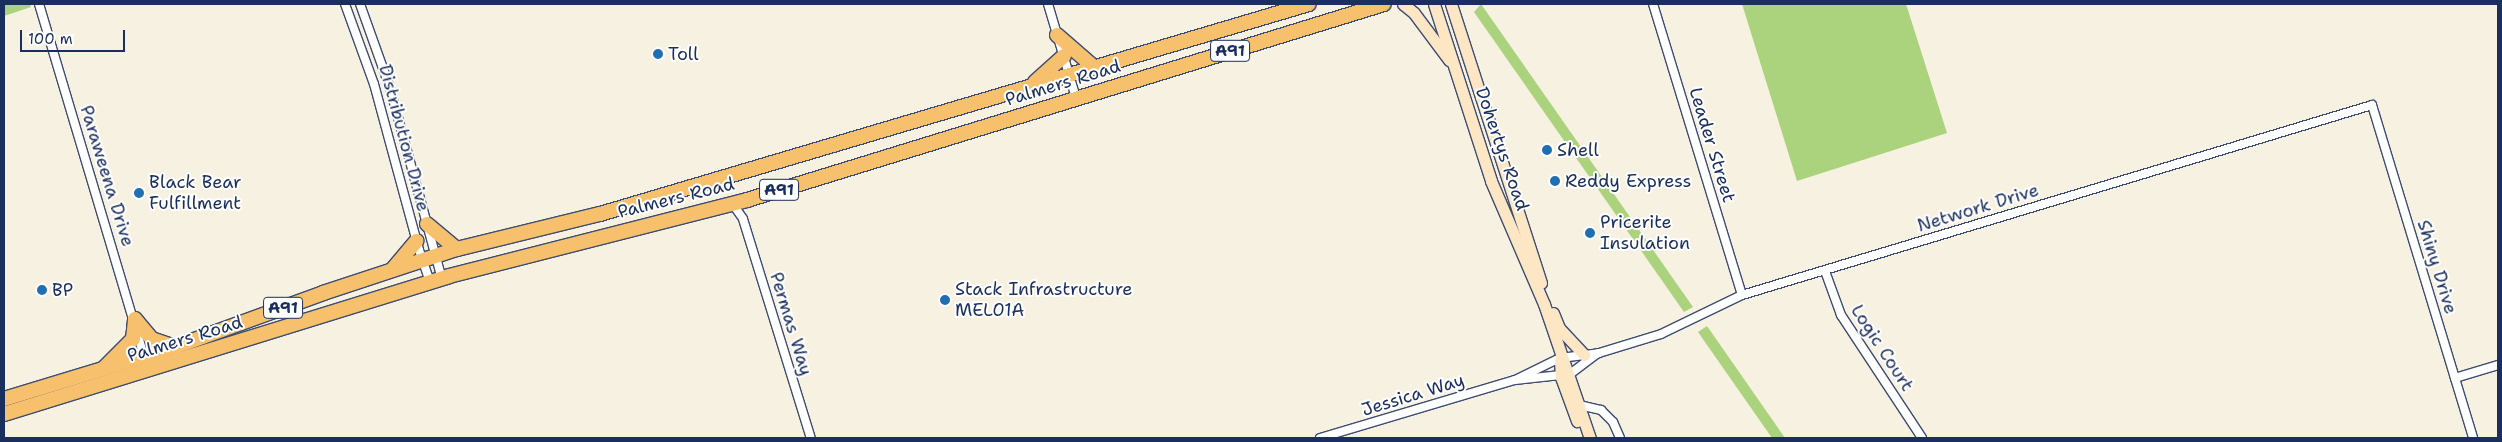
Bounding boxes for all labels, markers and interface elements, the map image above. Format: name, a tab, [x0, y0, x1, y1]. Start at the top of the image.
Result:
scale bar	[22, 20, 128, 52]
text: 100 m	[28, 29, 73, 49]
road number: A91	[1210, 37, 1250, 64]
place label: Toll	[668, 43, 699, 65]
marker: Toll	[652, 48, 664, 60]
street label: Palmers Road	[1003, 55, 1123, 111]
street label: Distribution Drive	[374, 62, 434, 214]
street label: Dohertys Road	[1471, 84, 1533, 214]
street label: Leader Street	[1684, 85, 1740, 205]
street label: Paraweena Drive	[75, 103, 139, 249]
place label: Shell	[1557, 139, 1599, 161]
marker: Shell	[1541, 144, 1553, 156]
place label: Reddy Express	[1565, 170, 1692, 192]
place label: Black Bear Fulfillment	[149, 172, 242, 214]
street label: Palmers Road	[615, 173, 737, 223]
marker: Reddy Express	[1549, 175, 1561, 187]
road number: A91	[759, 176, 799, 204]
street label: Network Drive	[1915, 179, 2041, 237]
marker: Black Bear Fulfillment	[133, 187, 145, 199]
place label: Pricerite Insulation	[1600, 212, 1690, 254]
street label: Shiny Drive	[2412, 217, 2462, 317]
marker: Pricerite Insulation	[1584, 227, 1596, 239]
street label: Permas Way	[765, 270, 817, 378]
place label: BP	[52, 279, 73, 301]
place label: Stack Infrastructure MEL01A	[955, 279, 1132, 322]
marker: BP	[36, 284, 48, 296]
road number: A91	[263, 294, 303, 322]
marker: Stack Infrastructure MEL01A	[939, 294, 951, 306]
street label: Logic Court	[1846, 301, 1918, 395]
street label: Palmers Road	[125, 311, 245, 367]
street label: Jessica Way	[1359, 369, 1467, 421]

